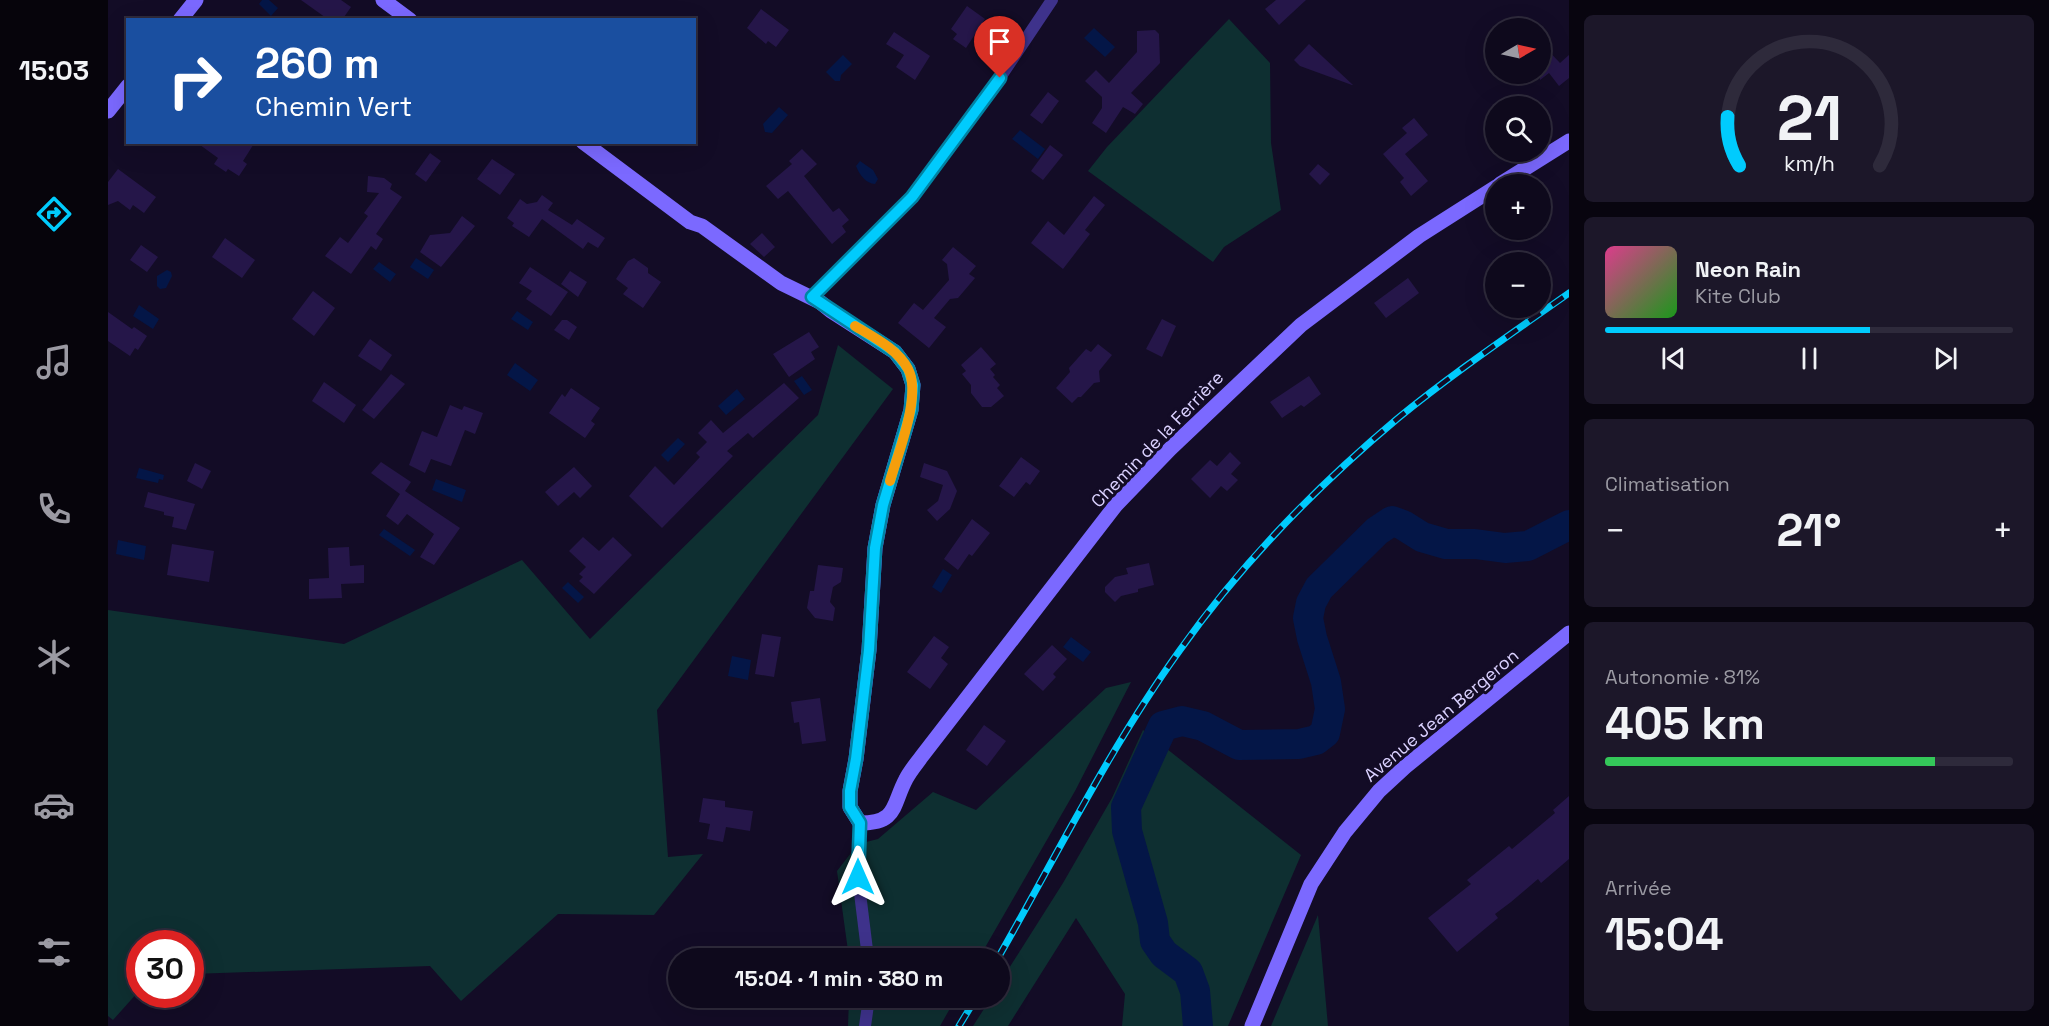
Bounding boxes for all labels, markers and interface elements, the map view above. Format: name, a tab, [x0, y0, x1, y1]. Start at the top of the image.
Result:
pin	[974, 16, 1025, 78]
north arrow	[1485, 18, 1551, 84]
map controls	[1485, 18, 1551, 318]
icon: arrive	[983, 25, 1016, 58]
text: 260 m	[255, 37, 380, 90]
icon: right	[156, 42, 234, 120]
text: 15:03	[19, 53, 89, 88]
text: 21	[1776, 79, 1842, 158]
text: Chemin Vert	[255, 89, 412, 124]
button: search	[1485, 96, 1551, 162]
text: km/h	[1783, 150, 1835, 177]
button: +	[1485, 174, 1551, 240]
icon: directions	[33, 193, 75, 235]
button: −	[1485, 252, 1551, 318]
text: Neon Rain	[1695, 255, 1801, 283]
text: Kite Club	[1695, 283, 1781, 309]
icon: music	[33, 341, 75, 383]
icon: previous	[1657, 342, 1690, 375]
icon: pause	[1793, 342, 1826, 375]
icon: next	[1929, 342, 1962, 375]
street label: Chemin de la Ferrière	[1086, 366, 1228, 512]
text: Climatisation	[1605, 471, 1730, 497]
icon: phone	[33, 488, 75, 530]
text: 21°	[1777, 502, 1841, 559]
text: −	[1605, 510, 1625, 552]
text: +	[1993, 510, 2013, 552]
icon: climate	[33, 636, 75, 678]
street label: Avenue Jean Bergeron	[1359, 644, 1523, 786]
text: Autonomie · 81%	[1605, 664, 1760, 690]
text: 405 km	[1605, 695, 1765, 752]
icon: car	[33, 784, 75, 826]
position arrow	[826, 845, 890, 909]
text: Arrivée	[1605, 875, 1672, 901]
text: 15:04	[1605, 906, 1724, 963]
speed limit sign: 30	[126, 930, 204, 1008]
icon: filters	[33, 931, 75, 973]
text: 15:04 · 1 min · 380 m	[735, 964, 943, 992]

